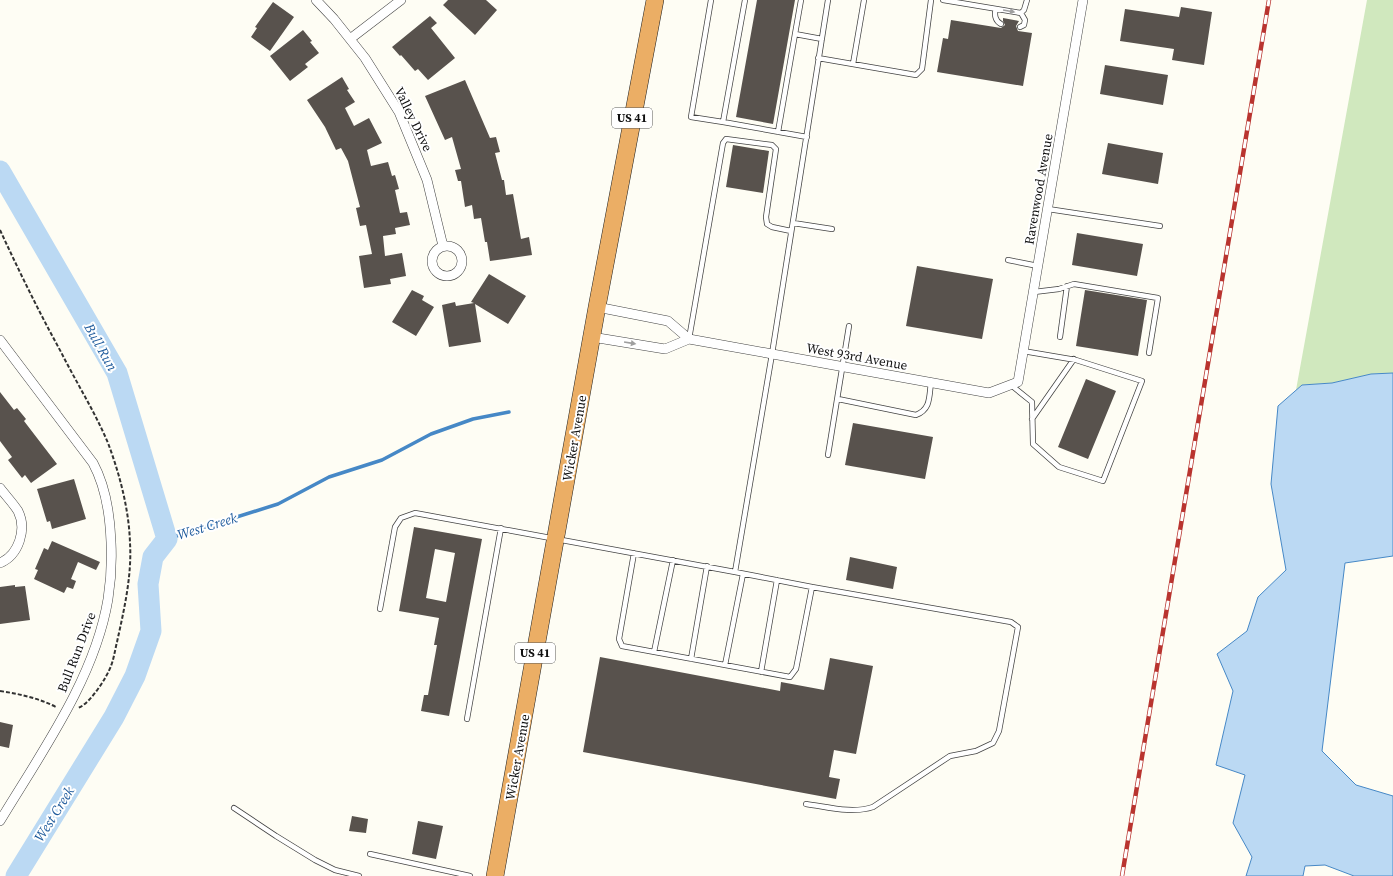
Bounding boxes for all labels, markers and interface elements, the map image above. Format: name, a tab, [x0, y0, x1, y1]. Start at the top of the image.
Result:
one-way arrow	[1003, 8, 1015, 14]
street label: Valley Drive	[391, 84, 437, 155]
road number: US 41	[612, 108, 652, 128]
street label: Ravenwood Avenue	[1020, 132, 1057, 246]
water label: Bull Run	[79, 319, 122, 375]
street label: West 93rd Avenue	[805, 339, 909, 374]
one-way arrow	[624, 340, 636, 346]
street label: Wicker Avenue	[559, 393, 590, 482]
water label: West Creek	[175, 507, 240, 545]
street label: Bull Run Drive	[53, 609, 100, 695]
road number: US 41	[515, 643, 555, 663]
street label: Wicker Avenue	[502, 712, 533, 801]
water label: West Creek	[29, 782, 79, 846]

